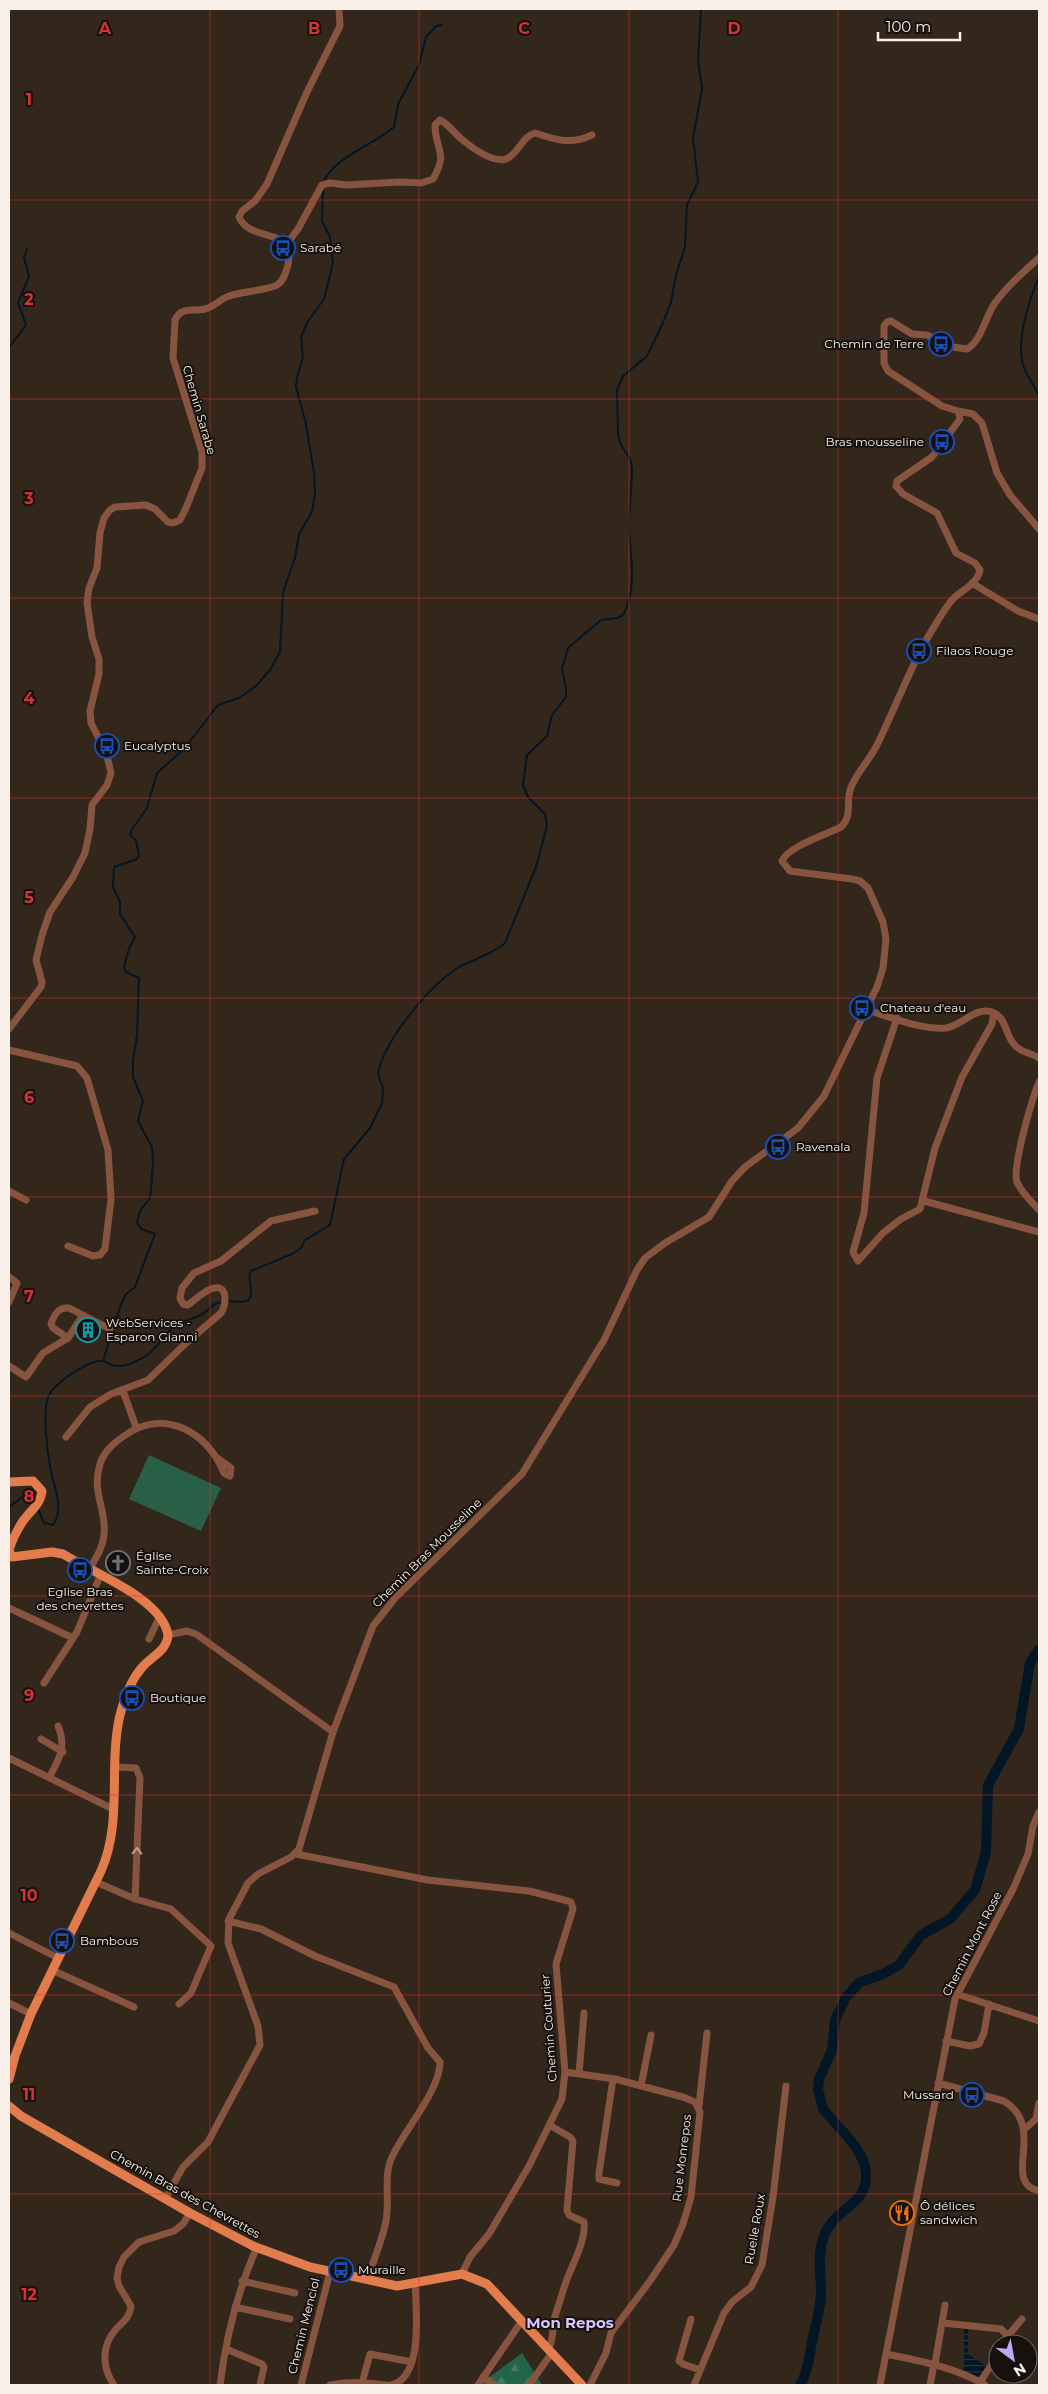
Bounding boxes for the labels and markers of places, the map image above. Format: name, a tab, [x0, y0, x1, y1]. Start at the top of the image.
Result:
bus stop icon: Sarabé	[270, 235, 296, 261]
place label: Sarabé	[300, 240, 341, 255]
bus stop icon: Chemin de Terre	[928, 331, 954, 357]
place label: Chemin de Terre	[824, 336, 924, 351]
bus stop icon: Bras mousseline	[929, 429, 955, 455]
place label: Bras mousseline	[825, 434, 924, 449]
bus stop icon: Filaos Rouge	[906, 638, 932, 664]
place label: Filaos Rouge	[936, 643, 1013, 658]
bus stop icon: Eucalyptus	[94, 733, 120, 759]
place label: Eucalyptus	[124, 738, 191, 753]
bus stop icon: Chateau d'eau	[849, 995, 875, 1021]
place label: Chateau d'eau	[880, 1000, 966, 1015]
bus stop icon: Ravenala	[765, 1134, 791, 1160]
place label: Ravenala	[796, 1139, 851, 1154]
place label: WebServices - Esparon Gianni	[106, 1315, 197, 1344]
building icon: WebServices - Esparon Gianni	[75, 1317, 101, 1343]
place label: Église Sainte-Croix	[136, 1548, 209, 1577]
church icon: Église Sainte-Croix	[105, 1550, 131, 1576]
bus stop icon: Eglise Bras des chevrettes	[67, 1557, 93, 1583]
place label: Eglise Bras des chevrettes	[36, 1584, 124, 1613]
bus stop icon: Boutique	[119, 1685, 145, 1711]
place label: Boutique	[150, 1690, 206, 1705]
bus stop icon: Bambous	[49, 1928, 75, 1954]
place label: Bambous	[80, 1933, 139, 1948]
bus stop icon: Mussard	[959, 2082, 985, 2108]
place label: Mussard	[903, 2087, 954, 2102]
place label: Ô délices sandwich	[920, 2198, 978, 2227]
restaurant icon: Ô délices sandwich	[889, 2200, 915, 2226]
bus stop icon: Muraille	[328, 2257, 354, 2283]
place label: Muraille	[358, 2262, 406, 2277]

